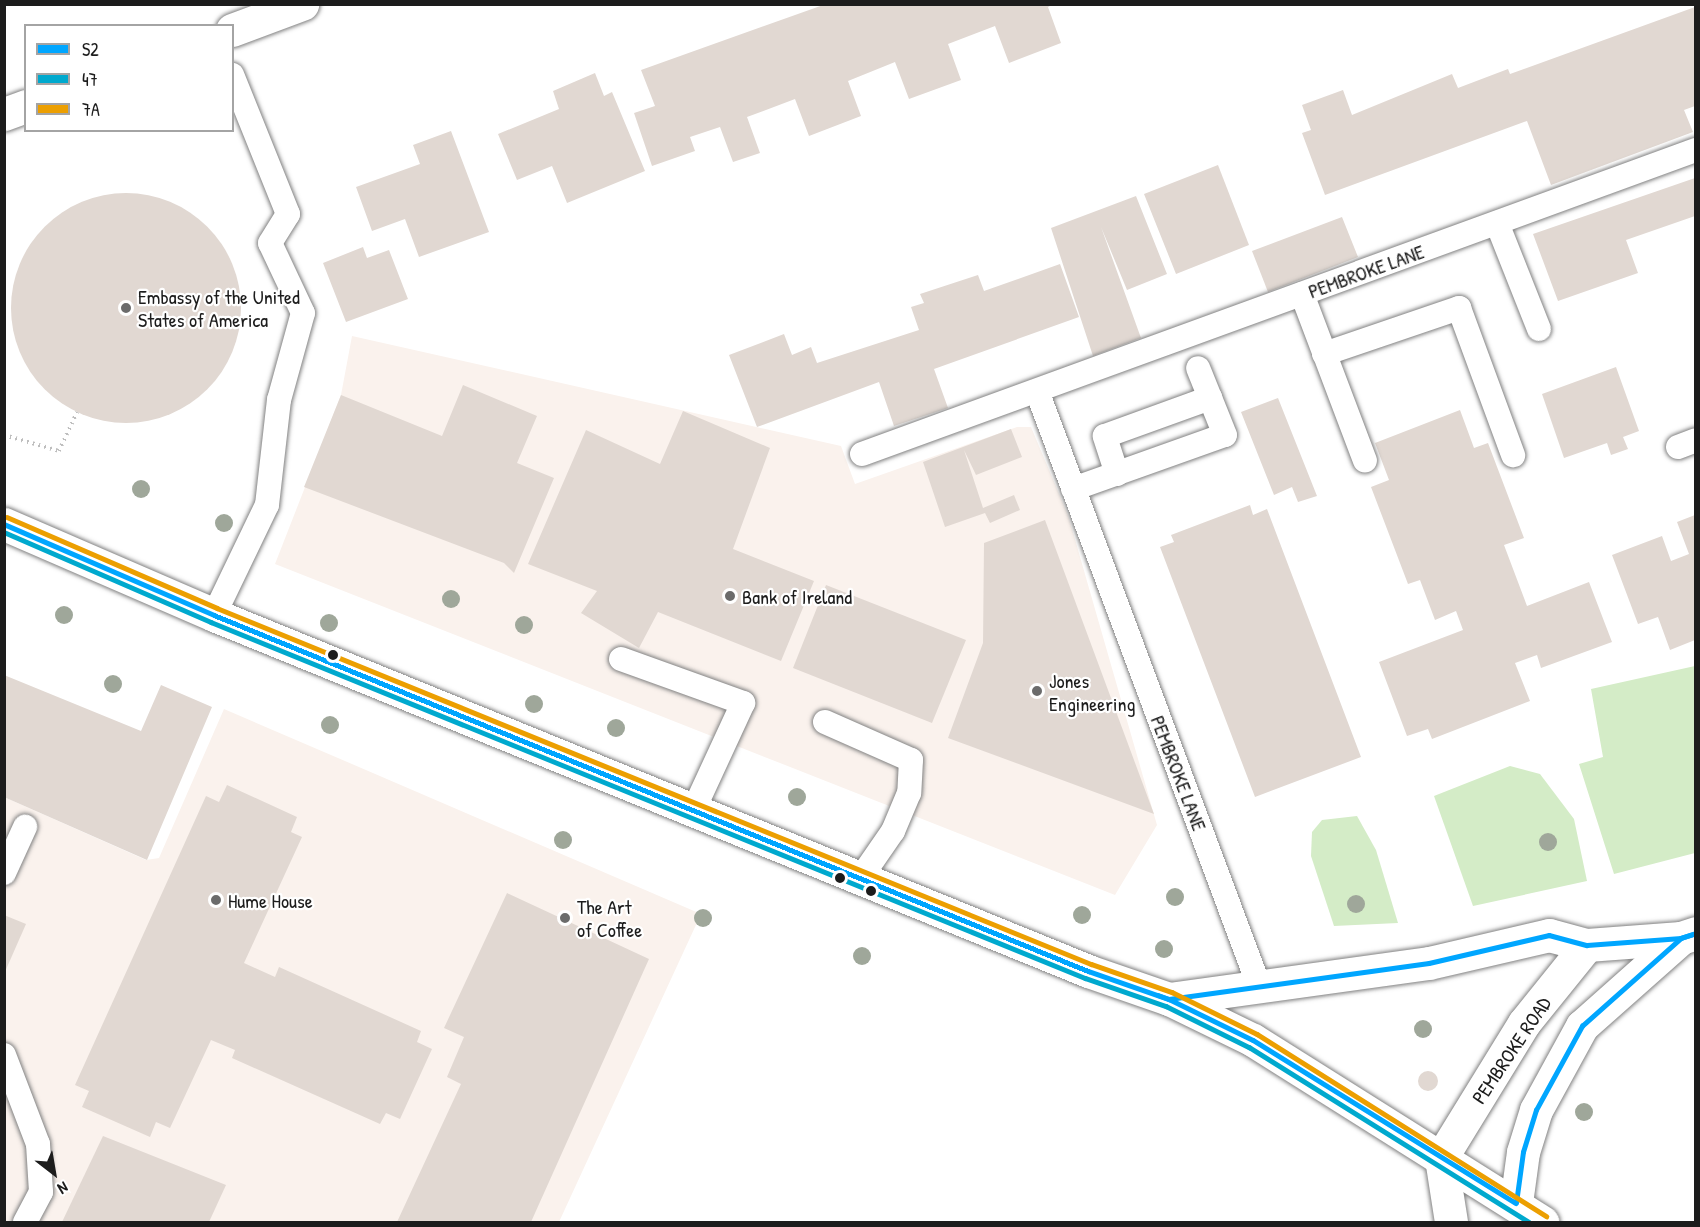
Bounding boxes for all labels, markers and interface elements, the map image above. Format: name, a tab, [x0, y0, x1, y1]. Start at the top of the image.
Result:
legend	[24, 24, 234, 132]
text: S2	[82, 37, 99, 62]
text: 47	[82, 67, 98, 92]
text: 7A	[82, 97, 100, 122]
street label: PEMBROKE LANE	[1305, 239, 1427, 303]
place label: Embassy of the United States of America	[138, 284, 300, 331]
marker: Embassy of the United States of America	[119, 301, 133, 315]
place label: Bank of Ireland	[742, 584, 852, 608]
marker: Bank of Ireland	[723, 589, 737, 603]
unlabelled marker	[327, 649, 339, 661]
place label: Jones Engineering	[1049, 668, 1135, 715]
marker: Jones Engineering	[1030, 684, 1044, 698]
street label: PEMBROKE LANE	[1146, 712, 1212, 834]
unlabelled marker	[834, 872, 846, 884]
unlabelled marker	[865, 885, 877, 897]
place label: Hume House	[228, 888, 313, 912]
marker: Hume House	[209, 893, 223, 907]
place label: The Art of Coffee	[577, 894, 642, 941]
marker: The Art of Coffee	[558, 911, 572, 925]
street label: PEMBROKE ROAD	[1466, 992, 1556, 1108]
north arrow	[24, 1143, 84, 1203]
text: N	[54, 1177, 73, 1200]

